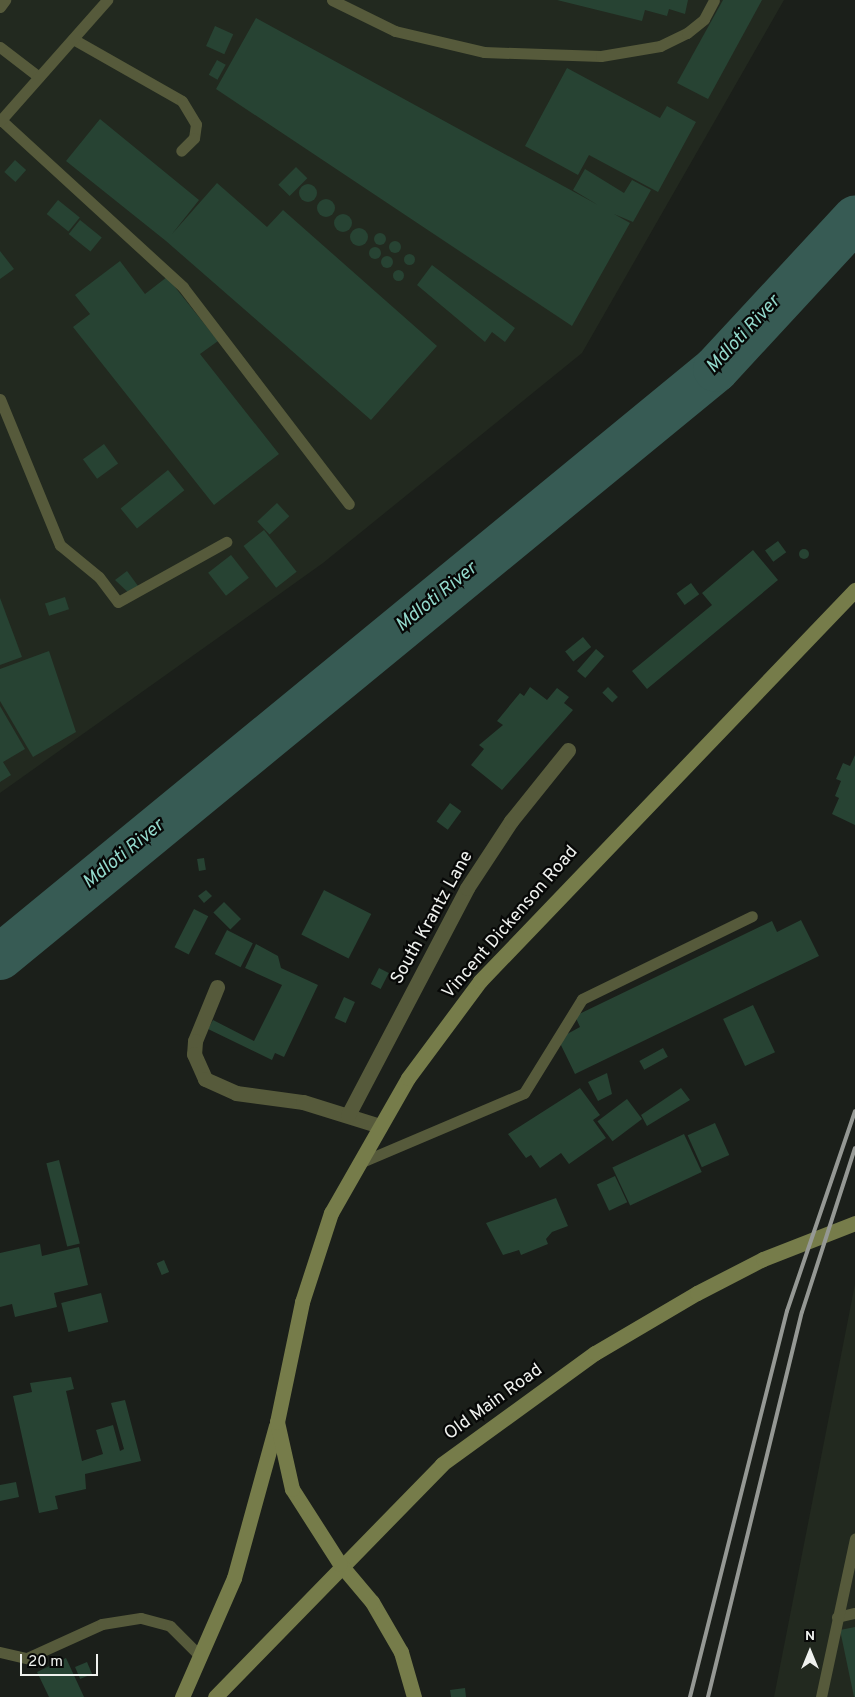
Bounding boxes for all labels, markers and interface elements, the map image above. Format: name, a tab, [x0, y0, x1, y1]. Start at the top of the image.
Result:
water label: Mdloti River	[702, 291, 786, 379]
water label: Mdloti River	[392, 558, 482, 638]
water label: Mdloti River	[79, 815, 169, 895]
street label: Vincent Dickenson Road	[439, 842, 583, 1004]
street label: South Krantz Lane	[387, 847, 479, 989]
street label: Old Main Road	[441, 1360, 547, 1446]
north arrow	[785, 1627, 835, 1677]
text: N	[805, 1628, 815, 1645]
scale bar	[22, 1644, 100, 1676]
text: 20 m	[28, 1653, 63, 1672]

